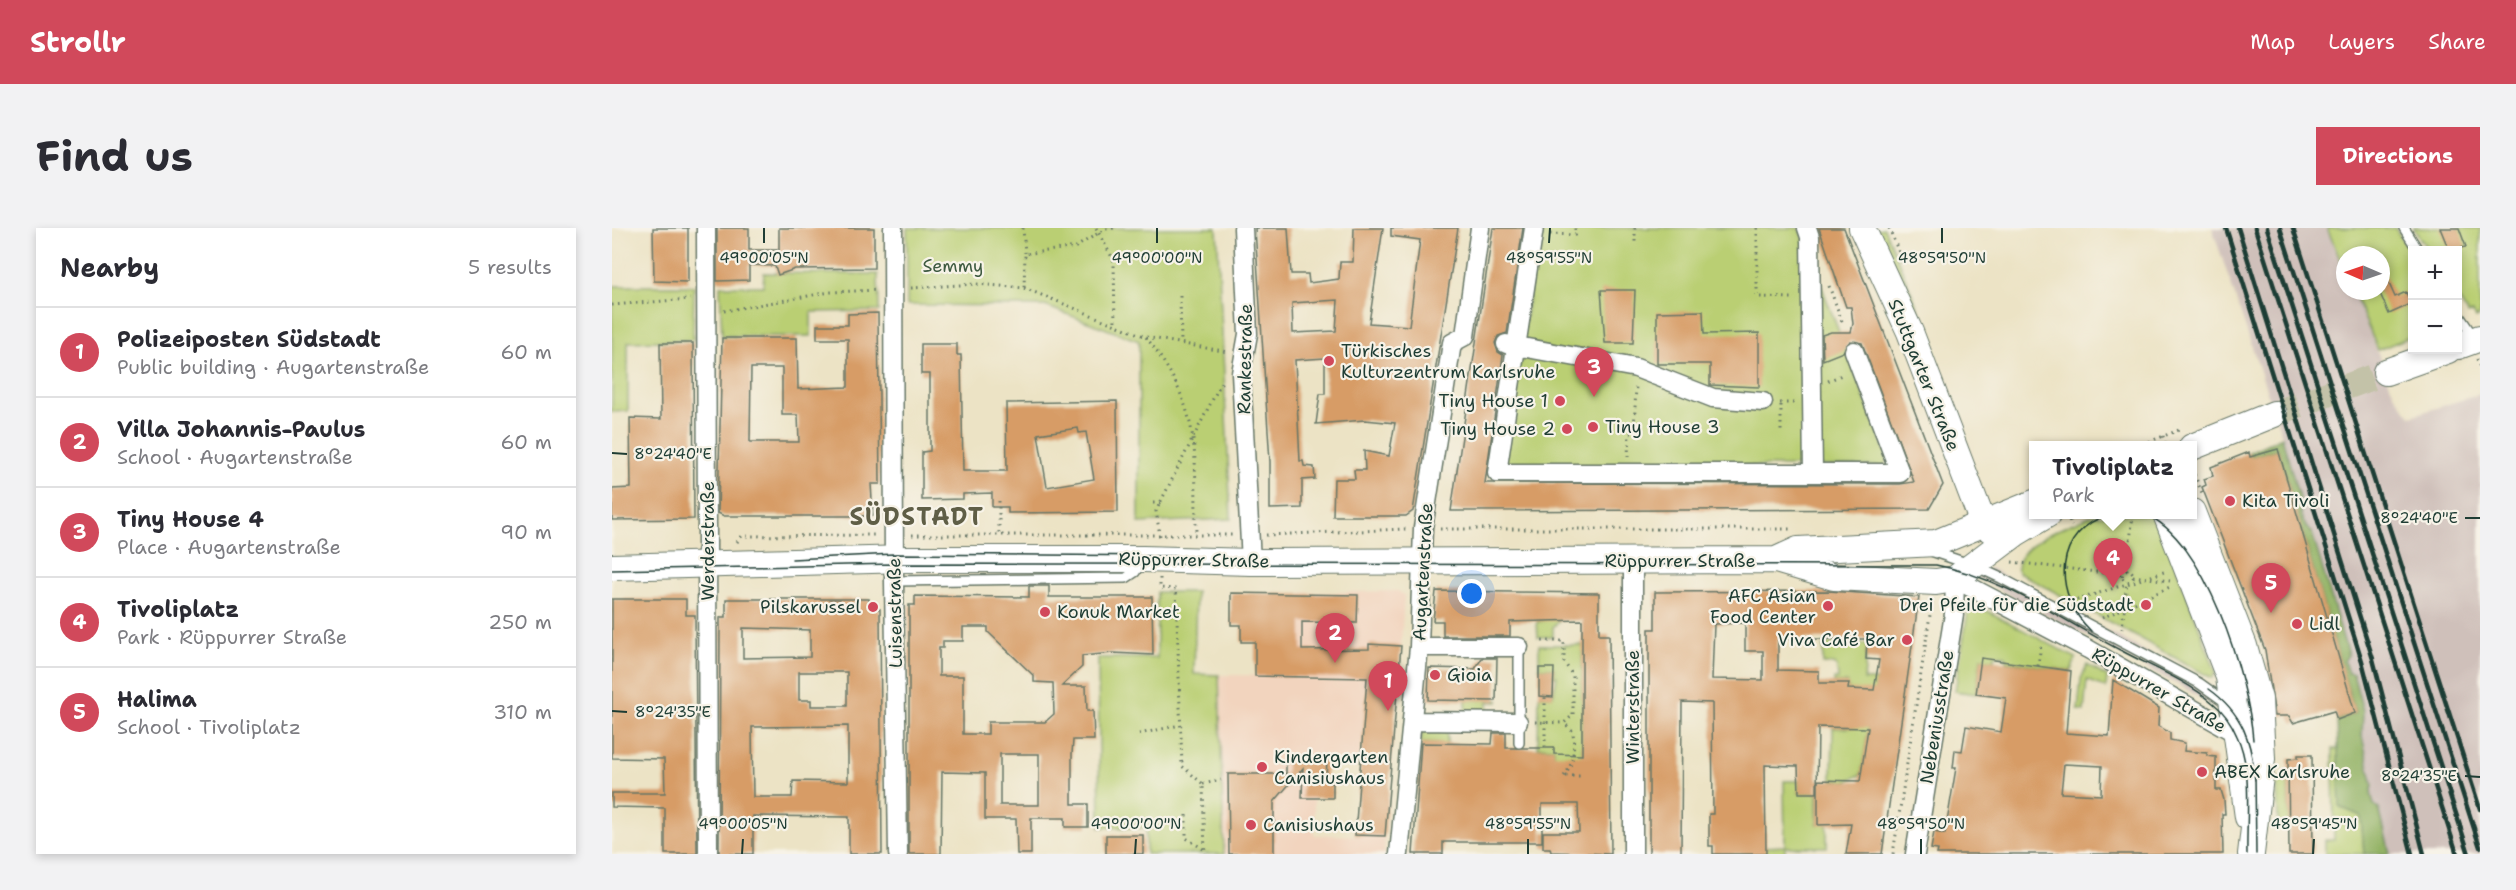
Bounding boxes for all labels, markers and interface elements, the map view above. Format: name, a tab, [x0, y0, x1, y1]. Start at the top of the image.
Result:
text: Strollr	[30, 23, 126, 61]
text: Map	[2250, 28, 2295, 56]
text: Layers	[2328, 28, 2395, 56]
text: Share	[2428, 28, 2486, 56]
button: Directions	[2316, 127, 2480, 185]
text: Find us	[36, 128, 193, 184]
north arrow	[2336, 246, 2390, 300]
map controls	[2408, 246, 2462, 354]
button: +	[2408, 246, 2462, 300]
text: 49°00'05"N	[719, 248, 809, 268]
text: 49°00'00"N	[1112, 248, 1202, 268]
text: 48°59'55"N	[1506, 248, 1592, 268]
text: 48°59'50"N	[1898, 248, 1986, 268]
text: Nearby	[60, 250, 159, 285]
text: 5 results	[468, 254, 552, 280]
park label: Semmy	[923, 254, 983, 278]
street label: Stuttgarter Straße	[1882, 295, 1966, 455]
button: −	[2408, 300, 2462, 354]
street label: Rankestraße	[1232, 304, 1258, 414]
text: Polizeiposten Südstadt	[117, 325, 381, 354]
text: 1	[75, 339, 84, 365]
text: 60 m	[500, 339, 552, 365]
place label: Türkisches Kulturzentrum Karlsruhe	[1341, 339, 1555, 384]
pin: 3	[1574, 348, 1614, 397]
text: Public building · Augartenstraße	[117, 354, 429, 380]
marker: Türkisches Kulturzentrum Karlsruhe	[1322, 354, 1336, 368]
place label: Tiny House 1	[1438, 389, 1548, 413]
marker: Tiny House 1	[1553, 394, 1567, 408]
text: Villa Johannis-Paulus	[117, 415, 365, 444]
place label: Tiny House 3	[1605, 415, 1720, 439]
place label: Tiny House 2	[1440, 417, 1555, 441]
marker: Tiny House 3	[1586, 420, 1600, 434]
marker: Tiny House 2	[1560, 422, 1574, 436]
text: 2	[73, 429, 87, 455]
text: 60 m	[500, 429, 552, 455]
popup	[2029, 441, 2197, 519]
text: School · Augartenstraße	[117, 444, 353, 470]
text: 8°24'40"E	[634, 444, 712, 464]
text: Tivoliplatz	[2052, 453, 2174, 482]
street label: Werderstraße	[696, 481, 720, 601]
text: Park	[2052, 482, 2095, 508]
place label: Kita Tivoli	[2242, 489, 2330, 513]
marker: Kita Tivoli	[2223, 494, 2237, 508]
district label: SÜDSTADT	[849, 501, 985, 533]
street label: Augartenstraße	[1407, 502, 1439, 642]
text: Tiny House 4	[117, 505, 264, 534]
text: 8°24'40"E	[2380, 508, 2458, 528]
text: 3	[73, 519, 87, 545]
text: 90 m	[500, 519, 552, 545]
text: Place · Augartenstraße	[117, 534, 341, 560]
pin: 4	[2094, 538, 2132, 588]
street label: Rüppurrer Straße	[1118, 547, 1270, 573]
street label: Rüppurrer Straße	[1604, 549, 1756, 573]
street label: Luisenstraße	[882, 558, 908, 668]
pin: 5	[2252, 564, 2290, 613]
your location	[1457, 579, 1486, 608]
place label: AFC Asian Food Center	[1710, 584, 1816, 629]
place label: Drei Pfeile für die Südstadt	[1899, 593, 2134, 617]
text: Tivoliplatz	[117, 595, 239, 624]
place label: Pilskarussel	[760, 595, 862, 619]
marker: Drei Pfeile für die Südstadt	[2139, 598, 2153, 612]
marker: AFC Asian Food Center	[1821, 599, 1835, 613]
marker: Pilskarussel	[866, 600, 880, 614]
place label: Konuk Market	[1057, 600, 1180, 624]
marker: Konuk Market	[1038, 605, 1052, 619]
text: 4	[73, 609, 87, 635]
text: 250 m	[488, 609, 552, 635]
place label: Lidl	[2309, 612, 2341, 636]
pin: 2	[1316, 614, 1354, 663]
marker: Lidl	[2290, 617, 2304, 631]
text: Park · Rüppurrer Straße	[117, 624, 347, 650]
place label: Viva Café Bar	[1777, 628, 1895, 652]
marker: Viva Café Bar	[1900, 633, 1914, 647]
street label: Rüppurrer Straße	[2088, 642, 2230, 738]
street label: Nebeniusstraße	[1915, 648, 1959, 786]
street label: Winterstraße	[1621, 650, 1645, 764]
pin: 1	[1368, 662, 1408, 711]
place label: Gioia	[1447, 663, 1492, 687]
marker: Gioia	[1428, 668, 1442, 682]
text: Halima	[117, 685, 197, 714]
text: 5	[73, 699, 86, 725]
text: 310 m	[493, 699, 552, 725]
text: 8°24'35"E	[635, 702, 711, 722]
text: School · Tivoliplatz	[117, 714, 301, 740]
place label: Kindergarten Canisiushaus	[1274, 745, 1388, 790]
marker: Kindergarten Canisiushaus	[1255, 760, 1269, 774]
place label: ABEX Karlsruhe	[2214, 760, 2350, 784]
marker: ABEX Karlsruhe	[2195, 765, 2209, 779]
text: 8°24'35"E	[2381, 766, 2457, 786]
place label: Canisiushaus	[1263, 813, 1374, 837]
text: 49°00'05"N	[698, 814, 788, 834]
text: 49°00'00"N	[1091, 814, 1181, 834]
text: 48°59'55"N	[1485, 814, 1571, 834]
text: 48°59'50"N	[1877, 814, 1965, 834]
text: 48°59'45"N	[2270, 814, 2358, 834]
marker: Canisiushaus	[1244, 818, 1258, 832]

